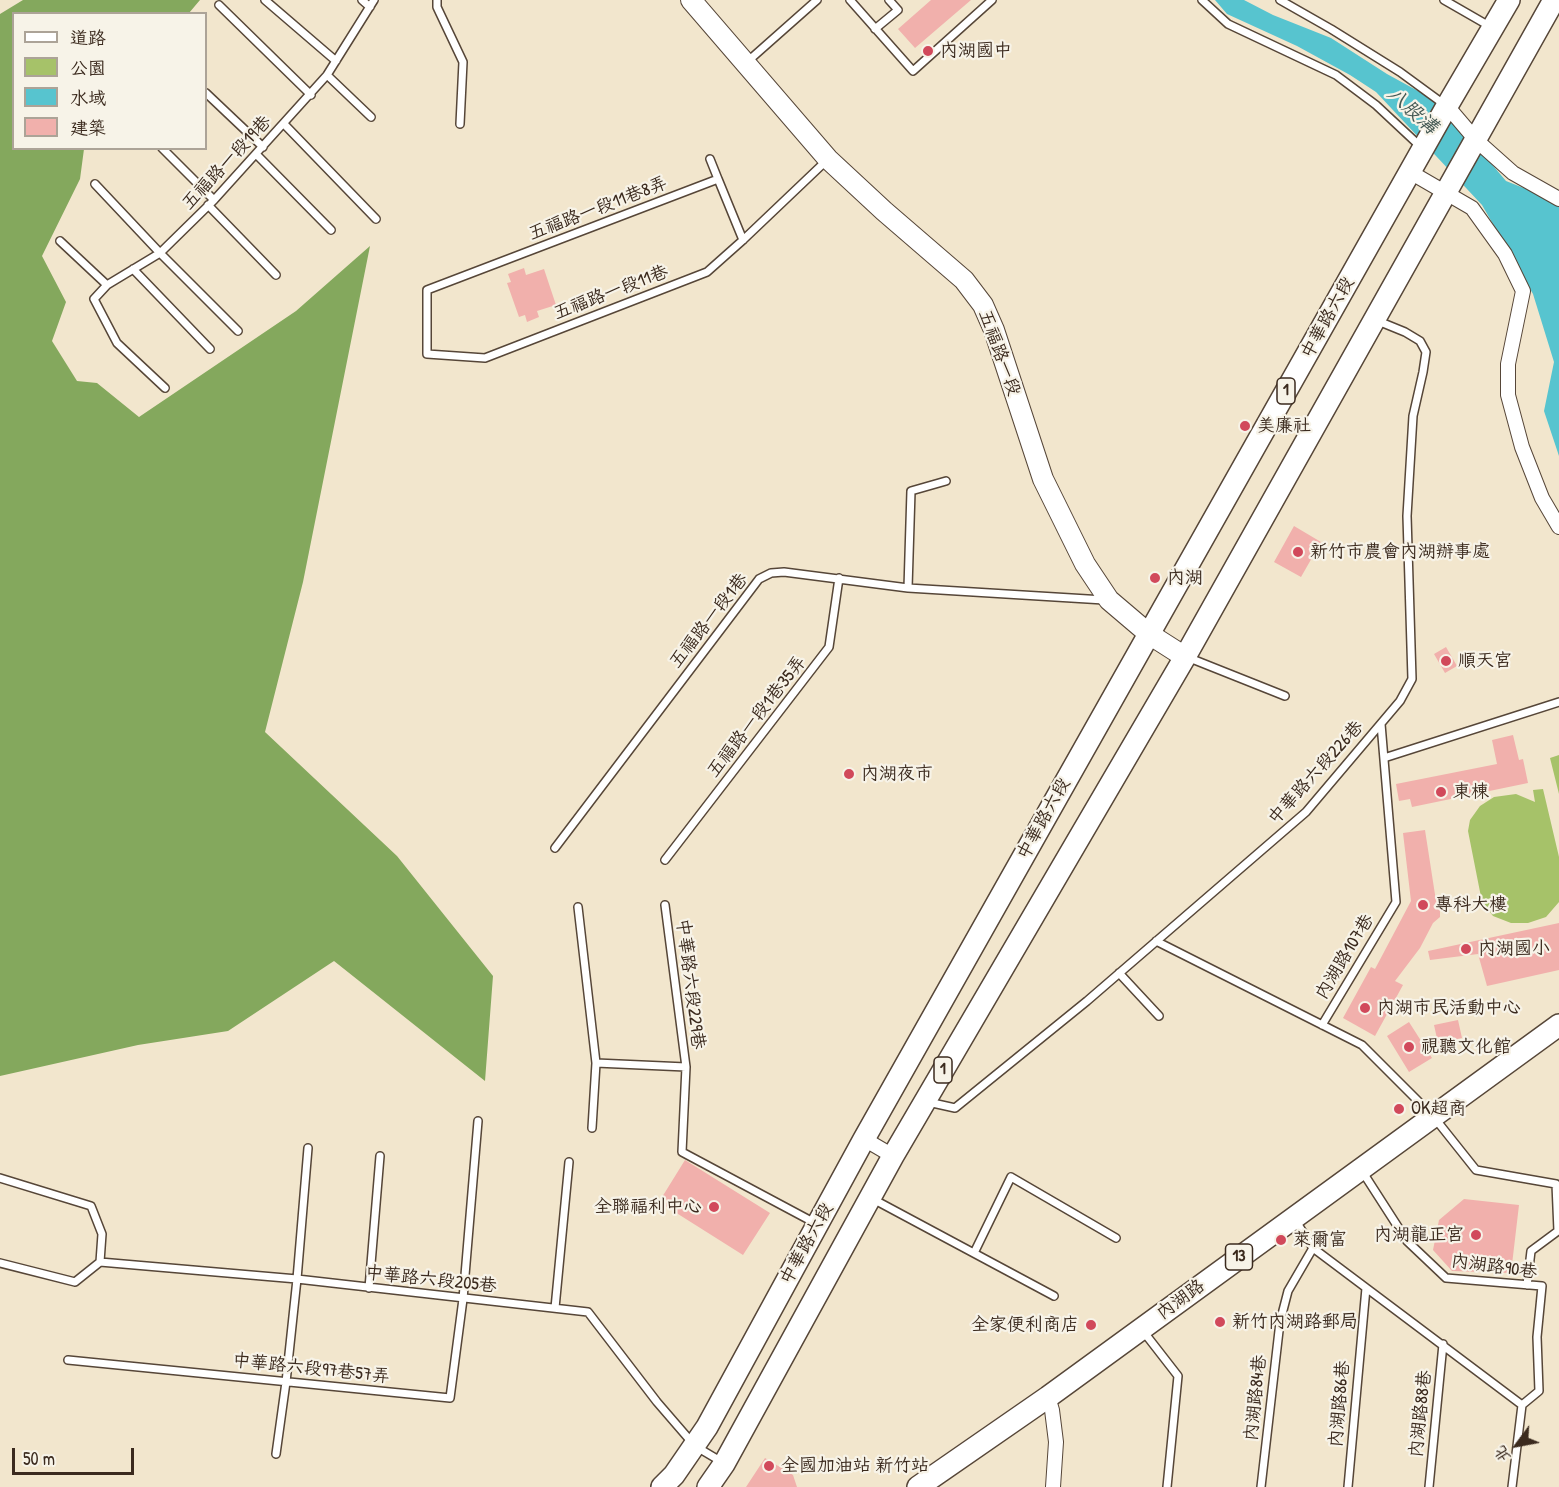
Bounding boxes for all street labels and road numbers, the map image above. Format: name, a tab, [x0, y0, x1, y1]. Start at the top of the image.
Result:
street label: 五福路一段19巷	[178, 111, 276, 215]
street label: 五福路一段11巷8弄	[526, 173, 670, 245]
street label: 五福路一段11巷	[551, 261, 671, 325]
street label: 中華路六段	[1297, 273, 1359, 363]
street label: 五福路一段	[973, 307, 1025, 399]
road number: 1	[1277, 378, 1295, 404]
street label: 五福路一段1巷	[665, 569, 753, 673]
street label: 五福路一段1巷35弄	[703, 652, 811, 782]
street label: 中華路六段226巷	[1264, 717, 1368, 829]
street label: 中華路六段	[1013, 774, 1075, 864]
street label: 內湖路107巷	[1311, 911, 1379, 1003]
street label: 中華路六段229巷	[671, 917, 709, 1051]
road number: 1	[934, 1057, 952, 1083]
street label: 中華路六段	[776, 1199, 838, 1289]
road number: 13	[1226, 1244, 1252, 1270]
street label: 內湖路90巷	[1450, 1250, 1538, 1284]
street label: 中華路六段205巷	[364, 1262, 498, 1298]
street label: 內湖路	[1153, 1275, 1209, 1325]
street label: 中華路六段97巷57弄	[231, 1350, 391, 1388]
street label: 內湖路84巷	[1241, 1354, 1271, 1442]
street label: 內湖路86巷	[1325, 1360, 1355, 1448]
street label: 內湖路88巷	[1406, 1369, 1436, 1459]

